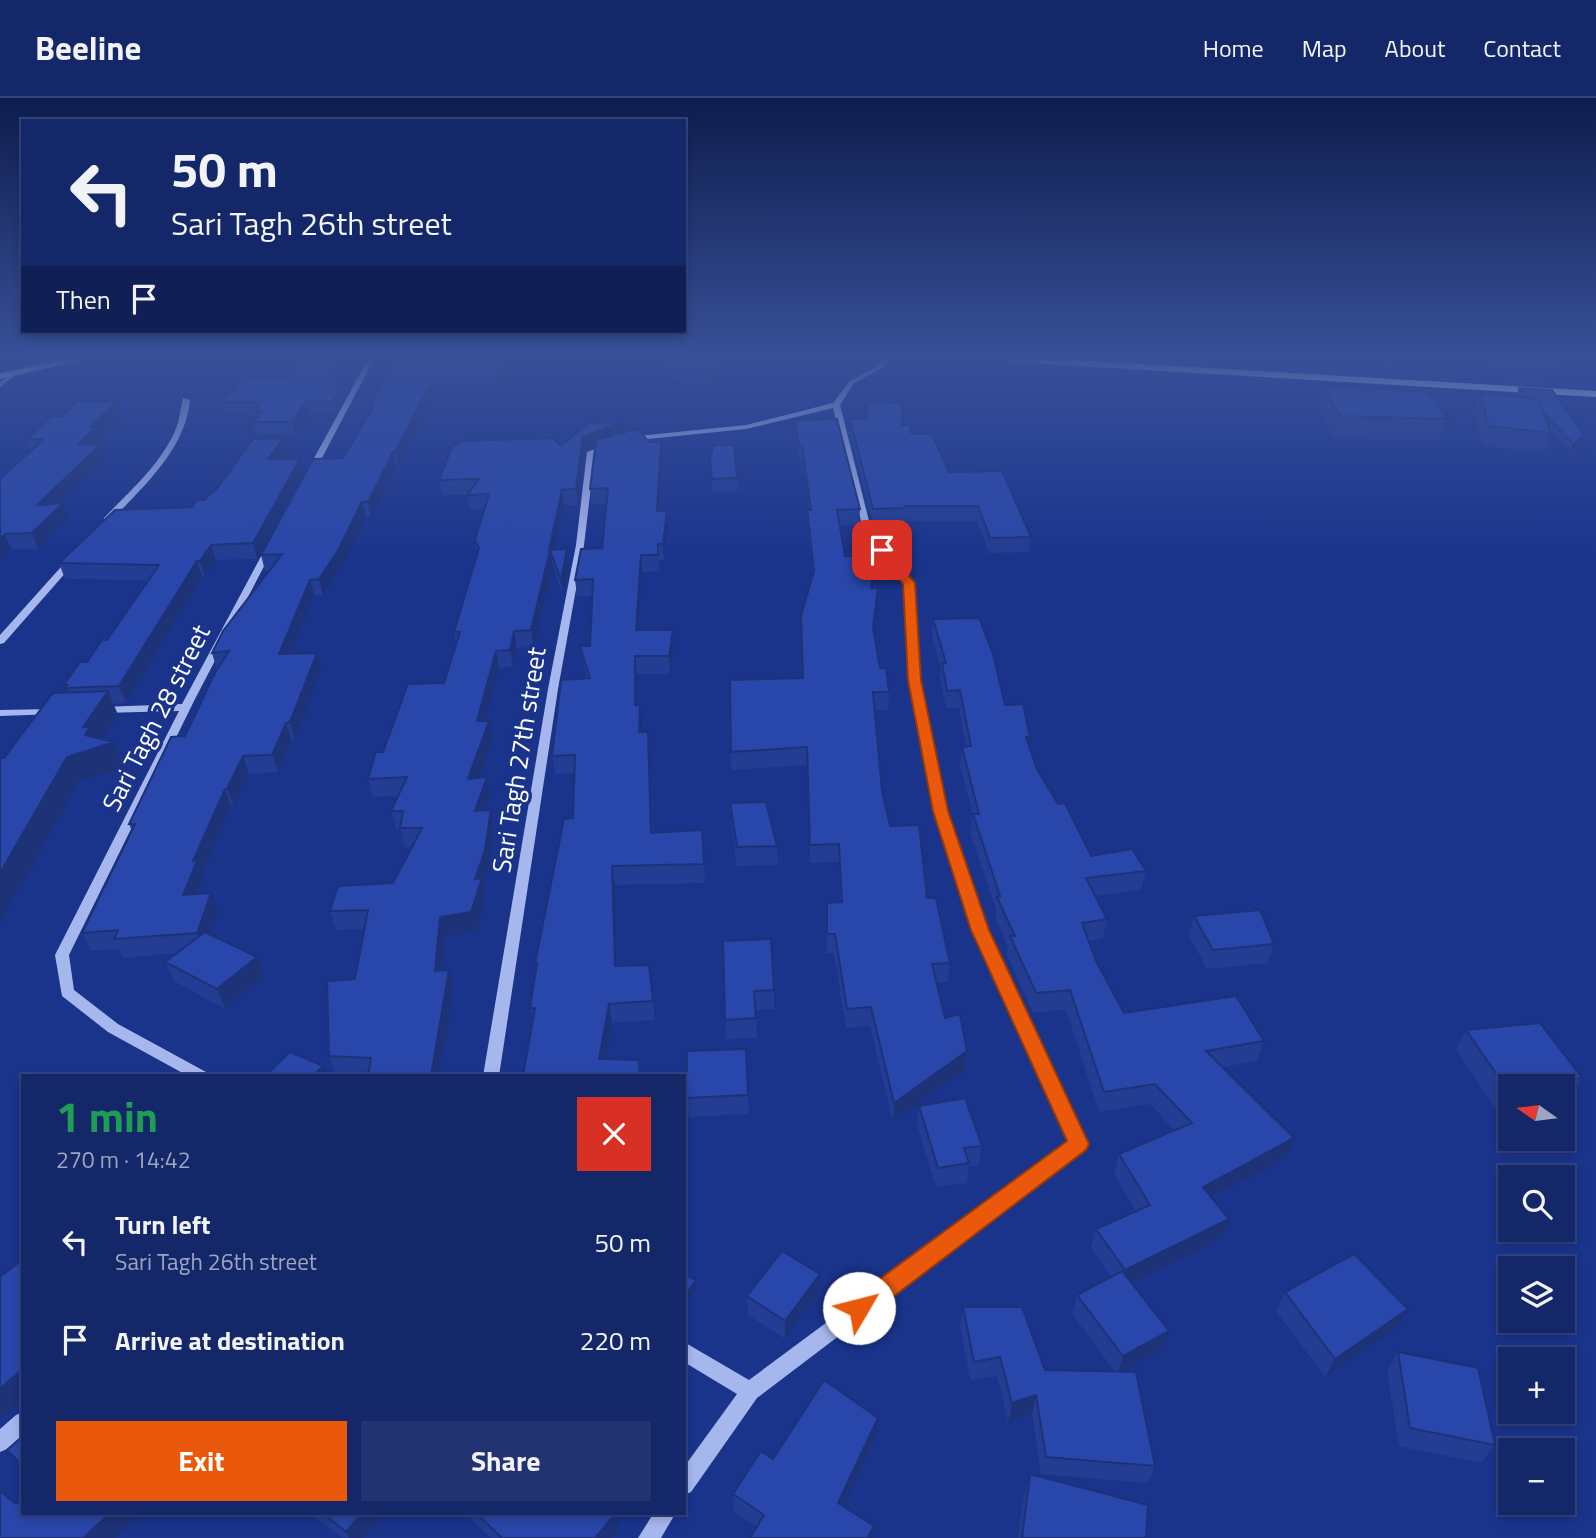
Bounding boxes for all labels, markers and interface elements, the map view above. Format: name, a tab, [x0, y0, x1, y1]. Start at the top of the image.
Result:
text: Beeline	[35, 23, 141, 73]
text: Home	[1203, 30, 1264, 66]
text: Map	[1302, 30, 1347, 66]
text: About	[1385, 30, 1445, 66]
text: Contact	[1483, 30, 1561, 66]
text: 50 m	[171, 131, 278, 206]
icon: left	[56, 147, 147, 238]
text: Sari Tagh 26th street	[171, 199, 452, 247]
text: Then	[56, 280, 111, 319]
icon: arrive	[125, 280, 163, 318]
pin	[852, 520, 912, 580]
icon: arrive	[863, 531, 901, 569]
street label: Sari Tagh 28 street	[92, 618, 219, 818]
street label: Sari Tagh 27th street	[481, 644, 556, 876]
north arrow	[1498, 1074, 1575, 1152]
map controls	[1498, 1074, 1575, 1515]
text: 1 min	[56, 1084, 158, 1148]
button: close	[577, 1097, 651, 1171]
text: 270 m · 14:42	[56, 1142, 191, 1177]
button: search	[1498, 1165, 1575, 1242]
text: Turn left	[115, 1205, 210, 1244]
icon: left	[56, 1223, 94, 1261]
text: 50 m	[594, 1223, 651, 1262]
text: Sari Tagh 26th street	[115, 1244, 317, 1279]
button: layers	[1498, 1256, 1575, 1333]
position arrow	[822, 1271, 896, 1345]
icon: arrive	[56, 1321, 94, 1359]
text: Arrive at destination	[115, 1321, 345, 1360]
text: 220 m	[580, 1321, 651, 1360]
button: +	[1498, 1347, 1575, 1424]
button: Exit	[56, 1421, 347, 1501]
button: Share	[361, 1421, 651, 1501]
button: −	[1498, 1438, 1575, 1515]

